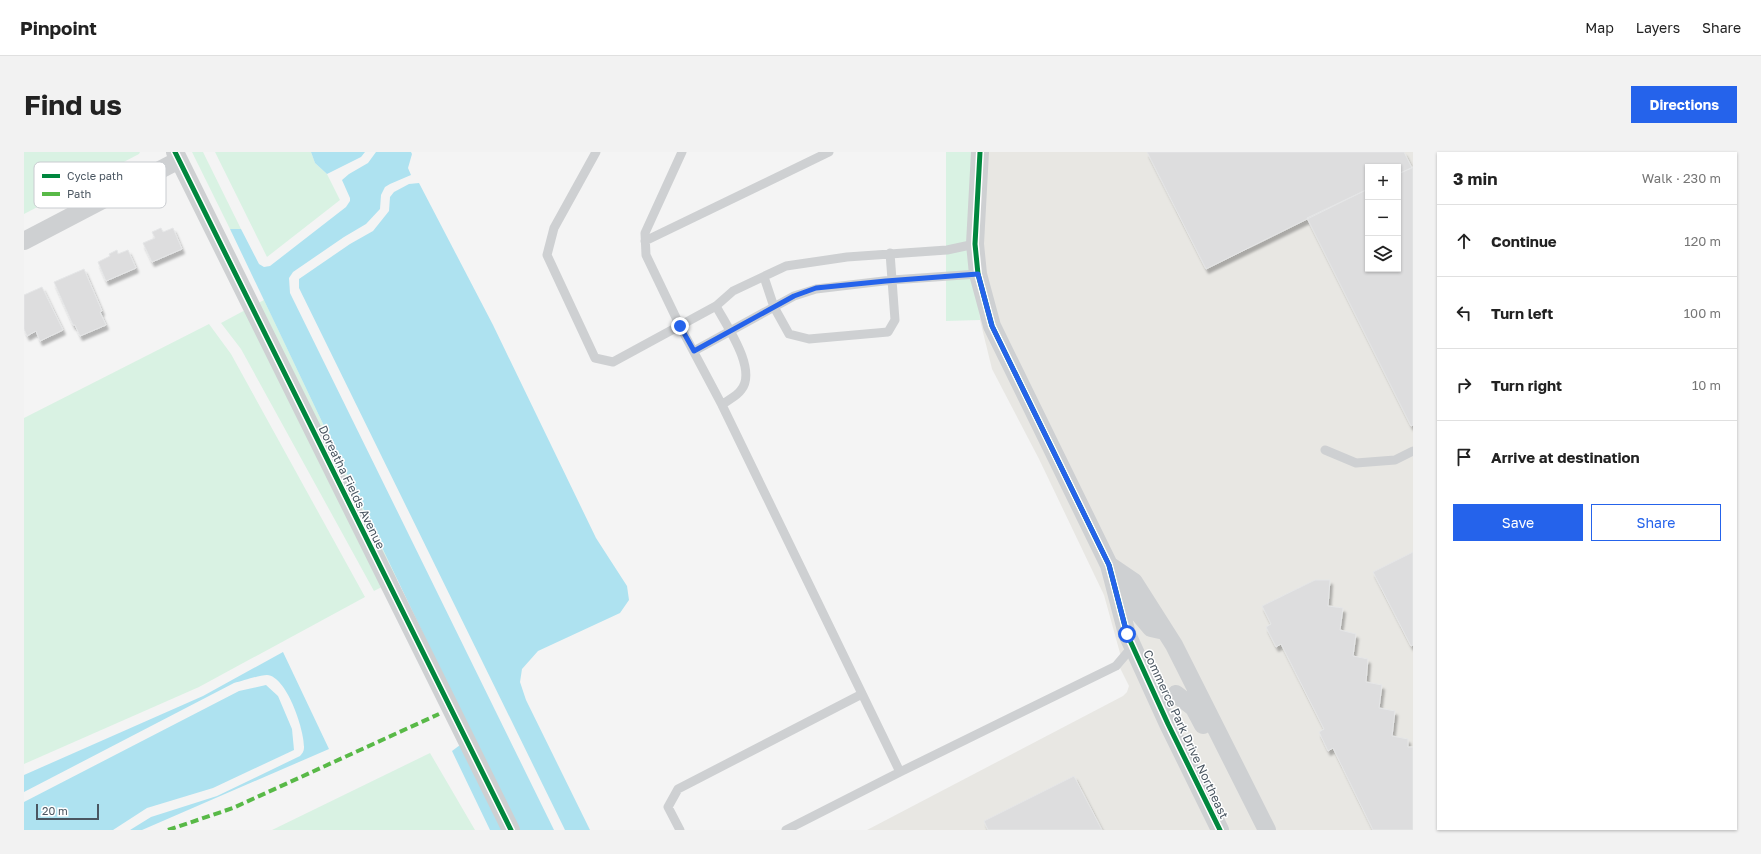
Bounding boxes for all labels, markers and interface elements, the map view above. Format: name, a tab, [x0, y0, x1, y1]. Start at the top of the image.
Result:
text: Pinpoint	[20, 16, 97, 39]
text: Map	[1585, 19, 1614, 36]
text: Layers	[1636, 19, 1680, 36]
text: Share	[1702, 19, 1741, 36]
button: Directions	[1631, 86, 1737, 123]
text: Find us	[24, 88, 122, 121]
legend	[34, 162, 166, 208]
map controls	[1365, 164, 1401, 272]
button: +	[1365, 164, 1401, 200]
text: 3 min	[1453, 168, 1497, 189]
text: Cycle path	[67, 169, 123, 182]
text: Walk · 230 m	[1642, 170, 1721, 186]
text: Path	[67, 187, 91, 200]
button: −	[1365, 200, 1401, 236]
icon: ahead	[1453, 230, 1475, 252]
text: Continue	[1491, 232, 1557, 250]
text: 120 m	[1684, 233, 1721, 249]
button: layers	[1365, 236, 1401, 272]
icon: left	[1453, 302, 1475, 324]
text: Turn left	[1491, 304, 1553, 322]
text: 100 m	[1684, 305, 1721, 321]
route end	[671, 317, 689, 335]
icon: right	[1453, 374, 1475, 396]
text: Turn right	[1491, 376, 1562, 394]
text: 10 m	[1692, 377, 1721, 393]
street label: Doreatha Fields Avenue	[315, 423, 389, 551]
icon: arrive	[1453, 446, 1475, 468]
text: Arrive at destination	[1491, 448, 1640, 466]
button: Save	[1453, 504, 1583, 541]
button: Share	[1591, 504, 1721, 541]
route start	[1118, 625, 1136, 643]
street label: Commerce Park Drive Northeast	[1140, 647, 1232, 821]
scale bar	[36, 802, 99, 821]
text: 20 m	[42, 804, 68, 817]

